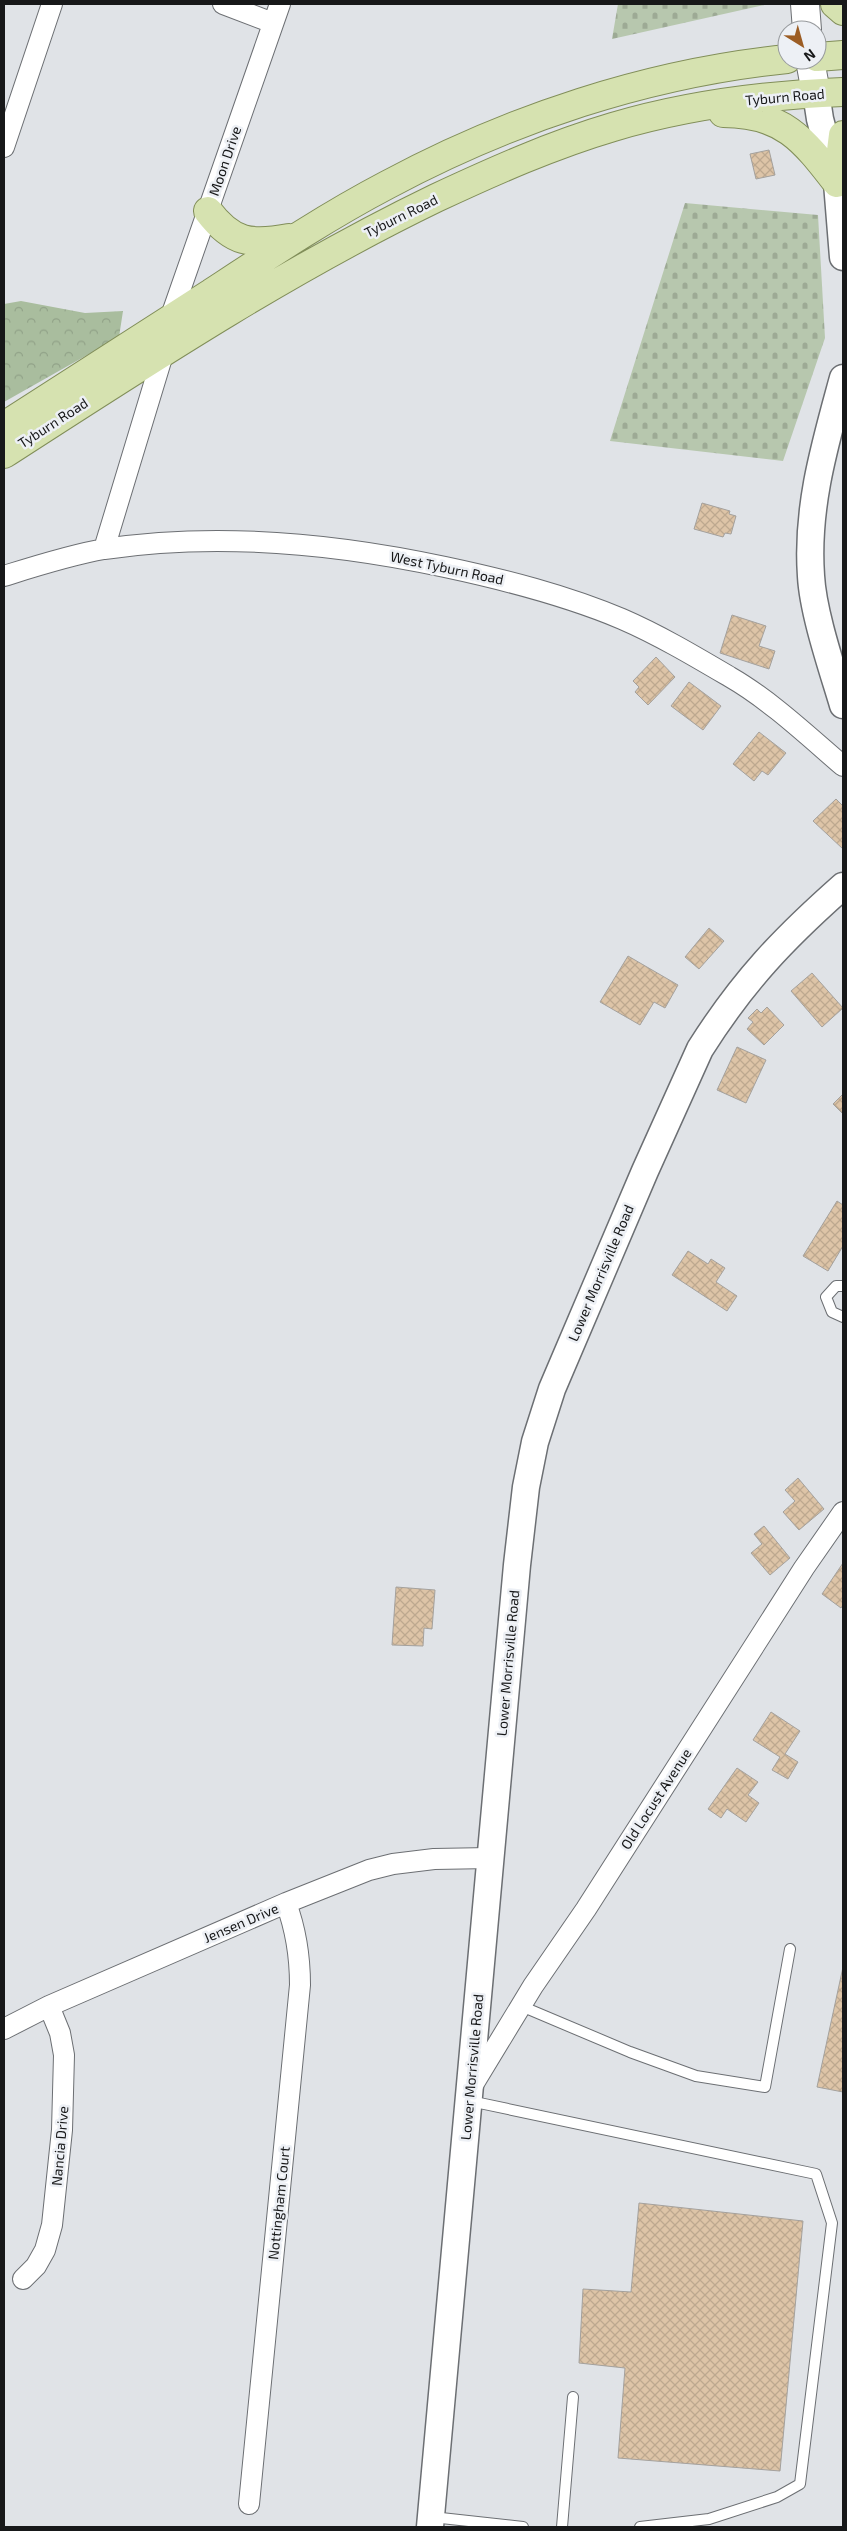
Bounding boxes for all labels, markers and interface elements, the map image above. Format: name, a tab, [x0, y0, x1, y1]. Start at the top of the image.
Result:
north arrow	[777, 20, 827, 70]
text: N	[801, 46, 819, 66]
street label: Tyburn Road	[745, 85, 825, 108]
street label: Moon Drive	[205, 124, 244, 198]
street label: Tyburn Road	[361, 190, 440, 241]
street label: Tyburn Road	[15, 394, 91, 451]
street label: West Tyburn Road	[389, 547, 505, 588]
street label: Lower Morrisville Road	[564, 1202, 637, 1344]
street label: Lower Morrisville Road	[493, 1589, 522, 1737]
street label: Old Locust Avenue	[617, 1745, 695, 1852]
street label: Jensen Drive	[201, 1899, 281, 1946]
street label: Lower Morrisville Road	[457, 1993, 486, 2141]
street label: Nancia Drive	[48, 2105, 71, 2187]
street label: Nottingham Court	[264, 2145, 293, 2261]

